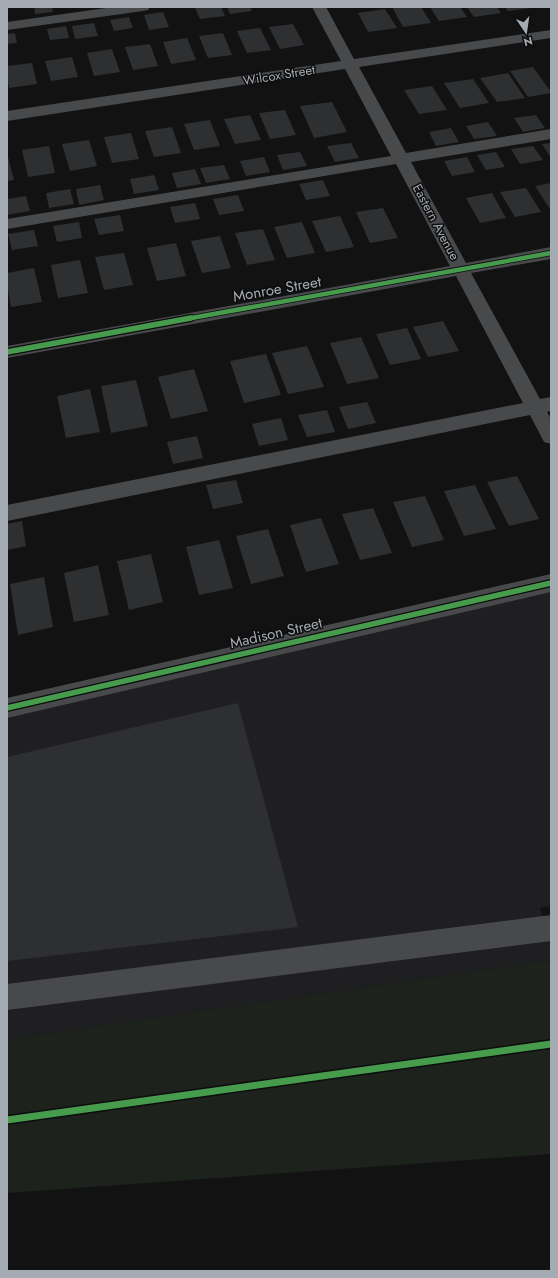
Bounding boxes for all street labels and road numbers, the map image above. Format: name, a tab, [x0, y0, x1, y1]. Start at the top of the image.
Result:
street label: Wilcox Street	[242, 60, 317, 90]
street label: Eastern Avenue	[408, 180, 464, 264]
street label: Monroe Street	[231, 270, 323, 308]
street label: Madison Street	[228, 612, 325, 654]

